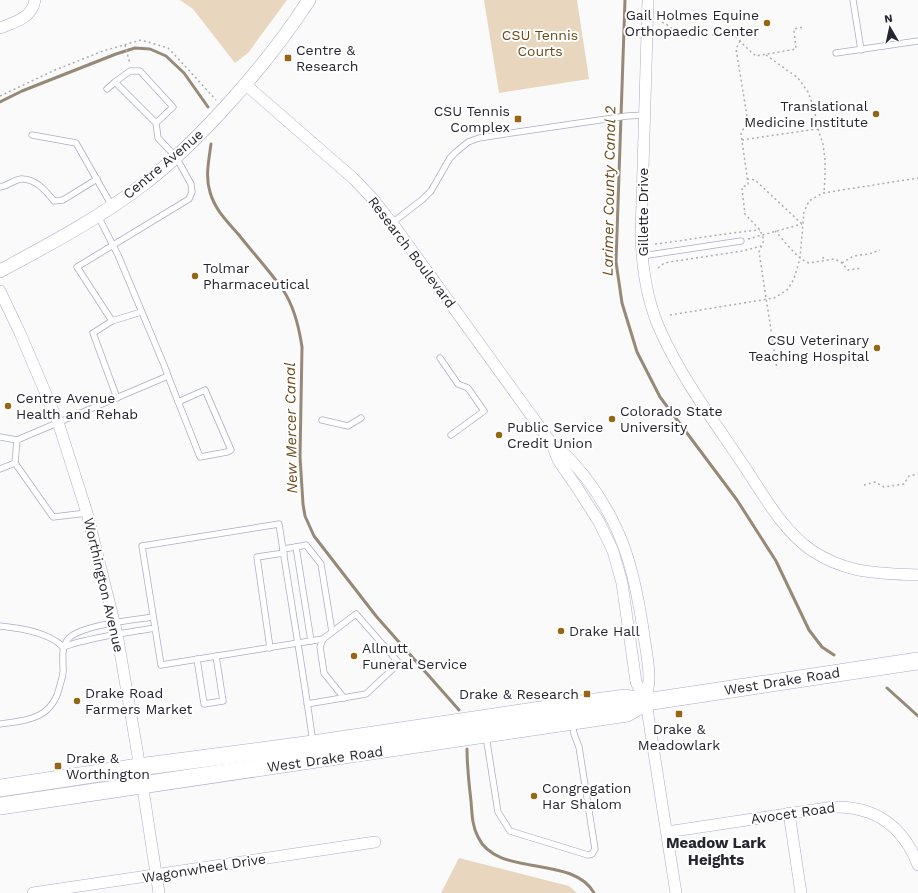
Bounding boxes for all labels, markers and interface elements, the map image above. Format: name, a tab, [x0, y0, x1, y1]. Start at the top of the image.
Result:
place label: Gail Holmes Equine Orthopaedic Center	[625, 7, 759, 39]
north arrow	[870, 8, 910, 48]
text: N	[883, 12, 894, 26]
marker: Gail Holmes Equine Orthopaedic Center	[762, 18, 772, 28]
park label: CSU Tennis Courts	[502, 27, 578, 59]
place label: Centre & Research	[296, 42, 359, 74]
marker: Centre & Research	[283, 53, 293, 63]
place label: Translational Medicine Institute	[744, 98, 869, 130]
place label: CSU Tennis Complex	[434, 103, 510, 135]
water label: Larimer County Canal 2	[599, 106, 619, 276]
marker: Translational Medicine Institute	[871, 109, 881, 119]
marker: CSU Tennis Complex	[513, 114, 523, 124]
street label: Centre Avenue	[120, 126, 206, 202]
street label: Gillette Drive	[635, 168, 651, 256]
street label: Research Boulevard	[365, 193, 459, 311]
place label: Tolmar Pharmaceutical	[203, 260, 310, 292]
marker: Tolmar Pharmaceutical	[190, 271, 200, 281]
place label: CSU Veterinary Teaching Hospital	[748, 332, 870, 364]
marker: CSU Veterinary Teaching Hospital	[872, 343, 882, 353]
water label: New Mercer Canal	[281, 362, 301, 494]
place label: Centre Avenue Health and Rehab	[16, 390, 138, 422]
marker: Centre Avenue Health and Rehab	[3, 401, 13, 411]
place label: Colorado State University	[620, 403, 723, 435]
marker: Colorado State University	[607, 414, 617, 424]
place label: Public Service Credit Union	[507, 419, 603, 451]
marker: Public Service Credit Union	[494, 430, 504, 440]
street label: Worthington Avenue	[81, 516, 127, 654]
place label: Drake Hall	[569, 623, 640, 639]
marker: Drake Hall	[556, 626, 566, 636]
place label: Allnutt Funeral Service	[362, 640, 467, 672]
marker: Allnutt Funeral Service	[349, 651, 359, 661]
street label: West Drake Road	[723, 664, 841, 698]
place label: Drake Road Farmers Market	[85, 685, 193, 717]
place label: Drake & Research	[459, 686, 579, 702]
marker: Drake & Research	[582, 689, 592, 699]
marker: Drake Road Farmers Market	[72, 696, 82, 706]
marker: Drake & Meadowlark	[674, 709, 684, 719]
place label: Drake & Meadowlark	[638, 721, 720, 753]
street label: West Drake Road	[266, 743, 384, 775]
place label: Drake & Worthington	[66, 750, 150, 782]
marker: Drake & Worthington	[53, 761, 63, 771]
place label: Congregation Har Shalom	[542, 780, 631, 812]
marker: Congregation Har Shalom	[529, 791, 539, 801]
street label: Avocet Road	[750, 799, 836, 827]
district label: Meadow Lark Heights	[666, 834, 767, 869]
street label: Wagonwheel Drive	[141, 850, 267, 886]

